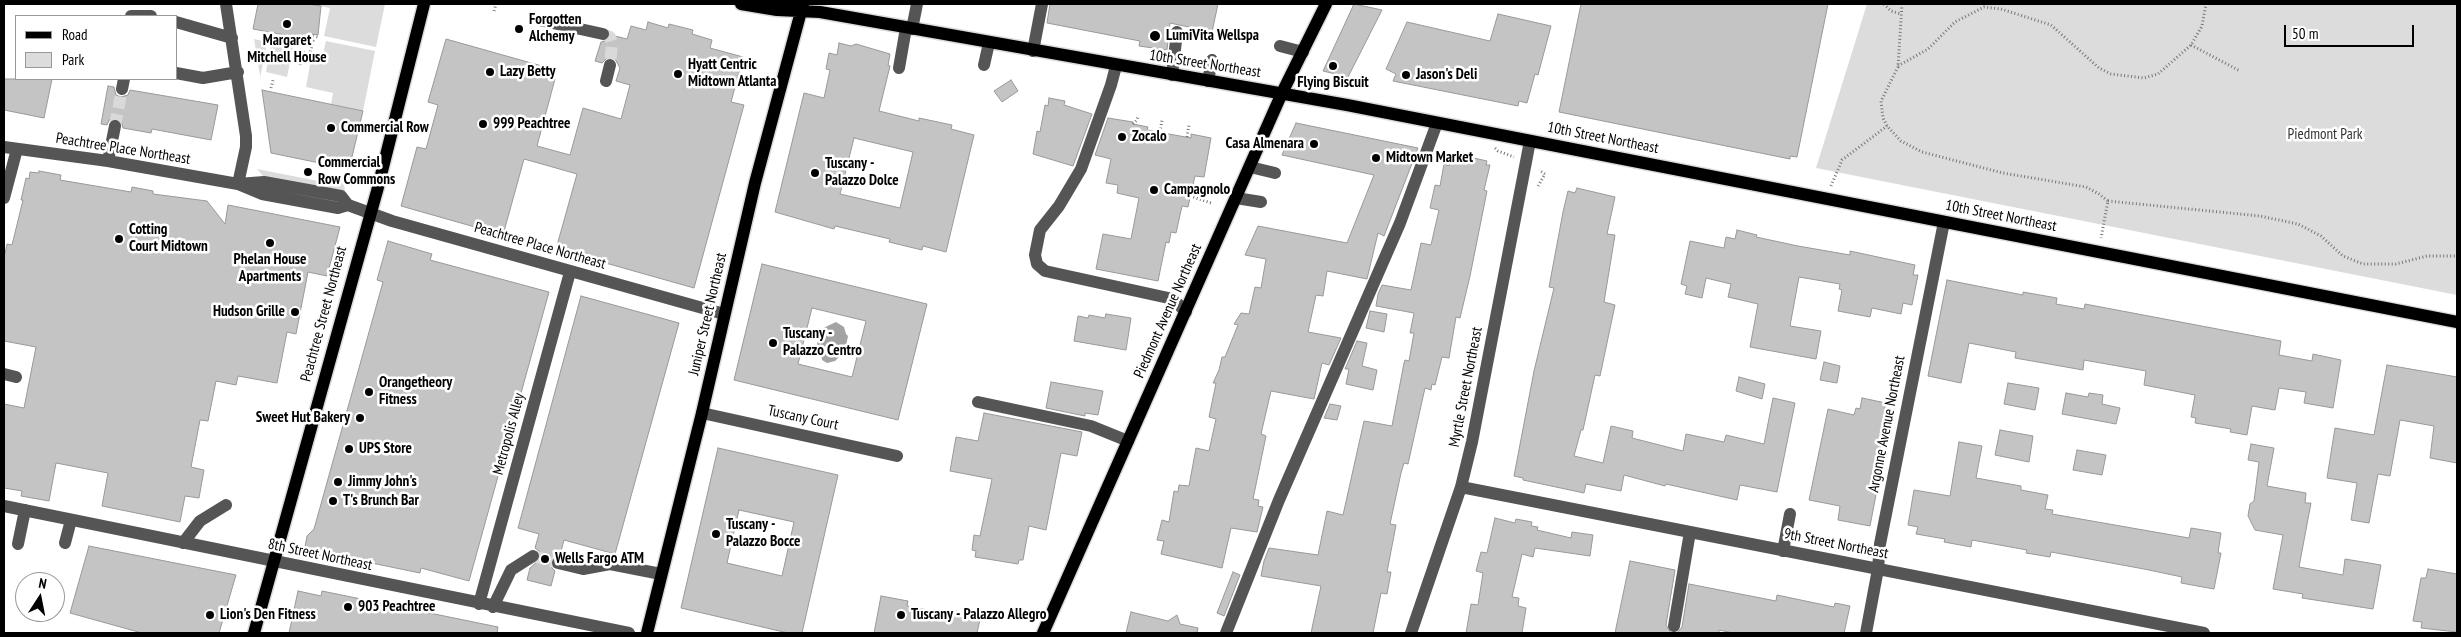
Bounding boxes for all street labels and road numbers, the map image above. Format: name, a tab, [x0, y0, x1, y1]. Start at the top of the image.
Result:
street label: 10th Street Northeast	[1148, 46, 1262, 82]
street label: 10th Street Northeast	[1546, 118, 1660, 158]
street label: Peachtree Place Northeast	[54, 129, 192, 169]
street label: 10th Street Northeast	[1944, 196, 2058, 236]
street label: Peachtree Place Northeast	[472, 219, 608, 273]
street label: Piedmont Avenue Northeast	[1130, 241, 1206, 381]
street label: Peachtree Street Northeast	[297, 244, 351, 384]
street label: Juniper Street Northeast	[685, 251, 731, 377]
street label: Myrtle Street Northeast	[1446, 325, 1486, 449]
street label: Argonne Avenue Northeast	[1865, 354, 1909, 494]
street label: Metropolis Alley	[489, 391, 529, 477]
street label: Tuscany Court	[766, 402, 840, 434]
street label: 9th Street Northeast	[1782, 525, 1890, 563]
street label: 8th Street Northeast	[266, 535, 374, 575]

